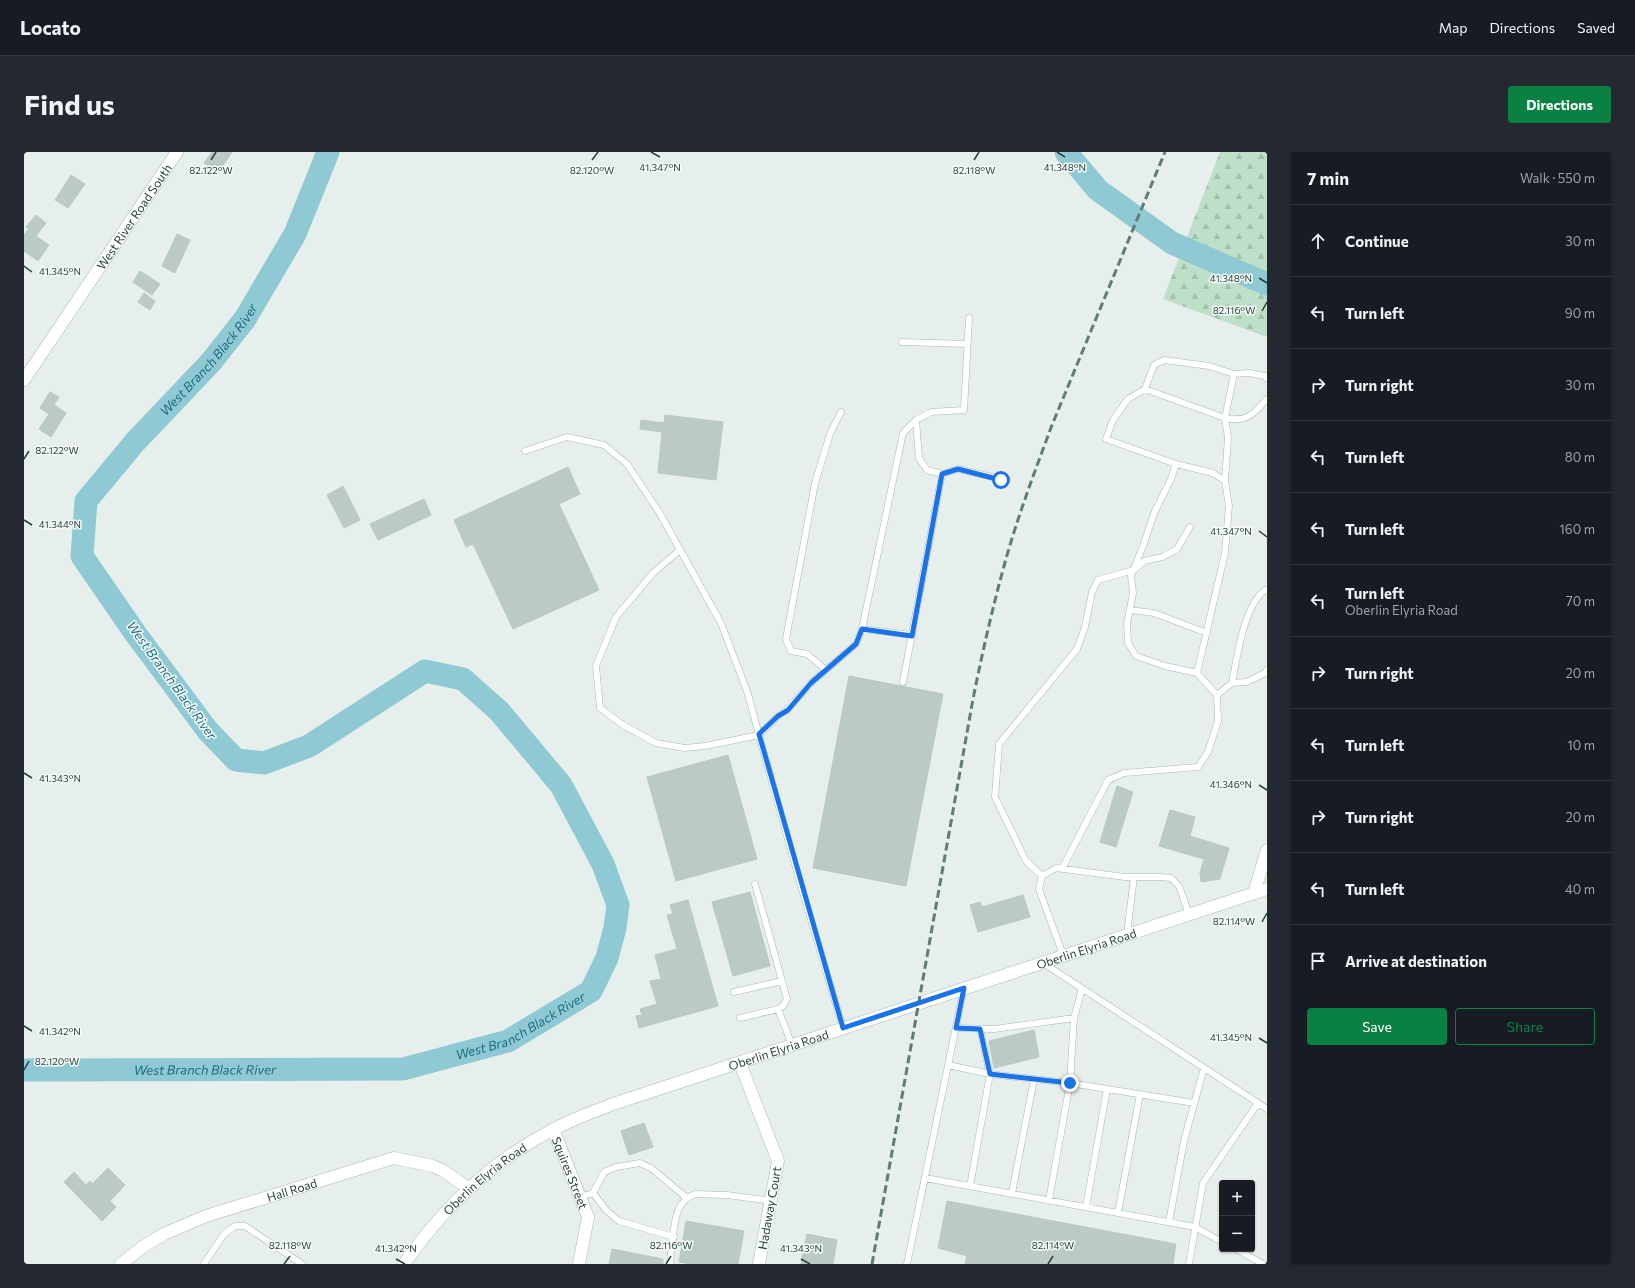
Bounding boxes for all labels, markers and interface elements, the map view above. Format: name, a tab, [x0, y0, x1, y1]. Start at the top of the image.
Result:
text: Locato	[20, 16, 81, 39]
text: Map	[1439, 19, 1468, 36]
text: Directions	[1490, 19, 1555, 36]
text: Saved	[1577, 19, 1615, 36]
button: Directions	[1508, 86, 1611, 123]
text: Find us	[24, 87, 115, 121]
street label: West River Road South	[93, 161, 174, 272]
text: 41.347°N	[639, 161, 681, 173]
text: 41.348°N	[1044, 161, 1086, 173]
text: 82.122°W	[189, 164, 233, 176]
text: 82.120°W	[570, 164, 614, 176]
text: 82.118°W	[953, 164, 995, 176]
text: 7 min	[1307, 168, 1349, 189]
text: Walk · 550 m	[1520, 170, 1595, 186]
icon: ahead	[1307, 230, 1329, 252]
text: Continue	[1345, 232, 1409, 250]
text: 30 m	[1565, 233, 1595, 249]
text: 41.345°N	[39, 265, 81, 277]
text: 41.348°N	[1210, 272, 1252, 284]
water label: West Branch Black River	[156, 300, 261, 419]
icon: left	[1307, 302, 1329, 324]
text: 82.116°W	[1213, 304, 1255, 316]
text: Turn left	[1345, 304, 1404, 322]
text: 90 m	[1565, 305, 1595, 321]
icon: right	[1307, 374, 1329, 396]
text: Turn right	[1345, 376, 1414, 394]
text: 30 m	[1565, 377, 1595, 393]
text: 82.122°W	[35, 444, 79, 456]
icon: left	[1307, 446, 1329, 468]
text: Turn left	[1345, 448, 1404, 466]
text: 80 m	[1565, 449, 1595, 465]
route start	[992, 471, 1010, 489]
text: 41.344°N	[39, 518, 81, 530]
icon: left	[1307, 518, 1329, 540]
text: Turn left	[1345, 520, 1404, 538]
text: 160 m	[1559, 521, 1595, 537]
text: 41.347°N	[1210, 525, 1252, 537]
text: Turn left	[1345, 584, 1404, 602]
icon: left	[1307, 590, 1329, 612]
text: 70 m	[1566, 593, 1595, 609]
text: Oberlin Elyria Road	[1345, 602, 1458, 618]
water label: West Branch Black River	[124, 618, 221, 743]
icon: right	[1307, 662, 1329, 684]
text: Turn right	[1345, 664, 1414, 682]
text: 20 m	[1566, 665, 1595, 681]
icon: left	[1307, 734, 1329, 756]
text: Turn left	[1345, 736, 1404, 754]
text: 10 m	[1567, 737, 1595, 753]
text: 41.343°N	[39, 772, 81, 784]
text: 41.346°N	[1210, 778, 1252, 790]
icon: right	[1307, 806, 1329, 828]
text: Turn right	[1345, 808, 1414, 826]
text: 20 m	[1566, 809, 1595, 825]
icon: left	[1307, 878, 1329, 900]
text: Turn left	[1345, 880, 1404, 898]
text: 40 m	[1565, 881, 1595, 897]
text: 82.114°W	[1213, 915, 1255, 927]
street label: Oberlin Elyria Road	[1034, 925, 1138, 971]
icon: arrive	[1307, 950, 1329, 972]
text: Arrive at destination	[1345, 952, 1487, 970]
water label: West Branch Black River	[454, 988, 589, 1063]
button: Save	[1307, 1008, 1447, 1045]
button: Share	[1455, 1008, 1595, 1045]
text: 41.342°N	[39, 1025, 81, 1037]
street label: Oberlin Elyria Road	[727, 1027, 830, 1073]
text: 41.345°N	[1210, 1031, 1252, 1043]
text: 82.120°W	[35, 1055, 79, 1067]
water label: West Branch Black River	[134, 1061, 277, 1078]
route end	[1061, 1074, 1079, 1092]
street label: Squires Street	[550, 1135, 591, 1211]
street label: Oberlin Elyria Road	[440, 1140, 529, 1217]
street label: Hadaway Court	[755, 1165, 783, 1251]
street label: Hall Road	[265, 1175, 319, 1204]
map controls	[1219, 1180, 1255, 1252]
button: +	[1219, 1180, 1255, 1216]
button: −	[1219, 1216, 1255, 1252]
text: 82.118°W	[269, 1239, 311, 1251]
text: 82.116°W	[650, 1239, 692, 1251]
text: 82.114°W	[1032, 1239, 1074, 1251]
text: 41.342°N	[375, 1242, 417, 1254]
text: 41.343°N	[780, 1242, 822, 1254]

